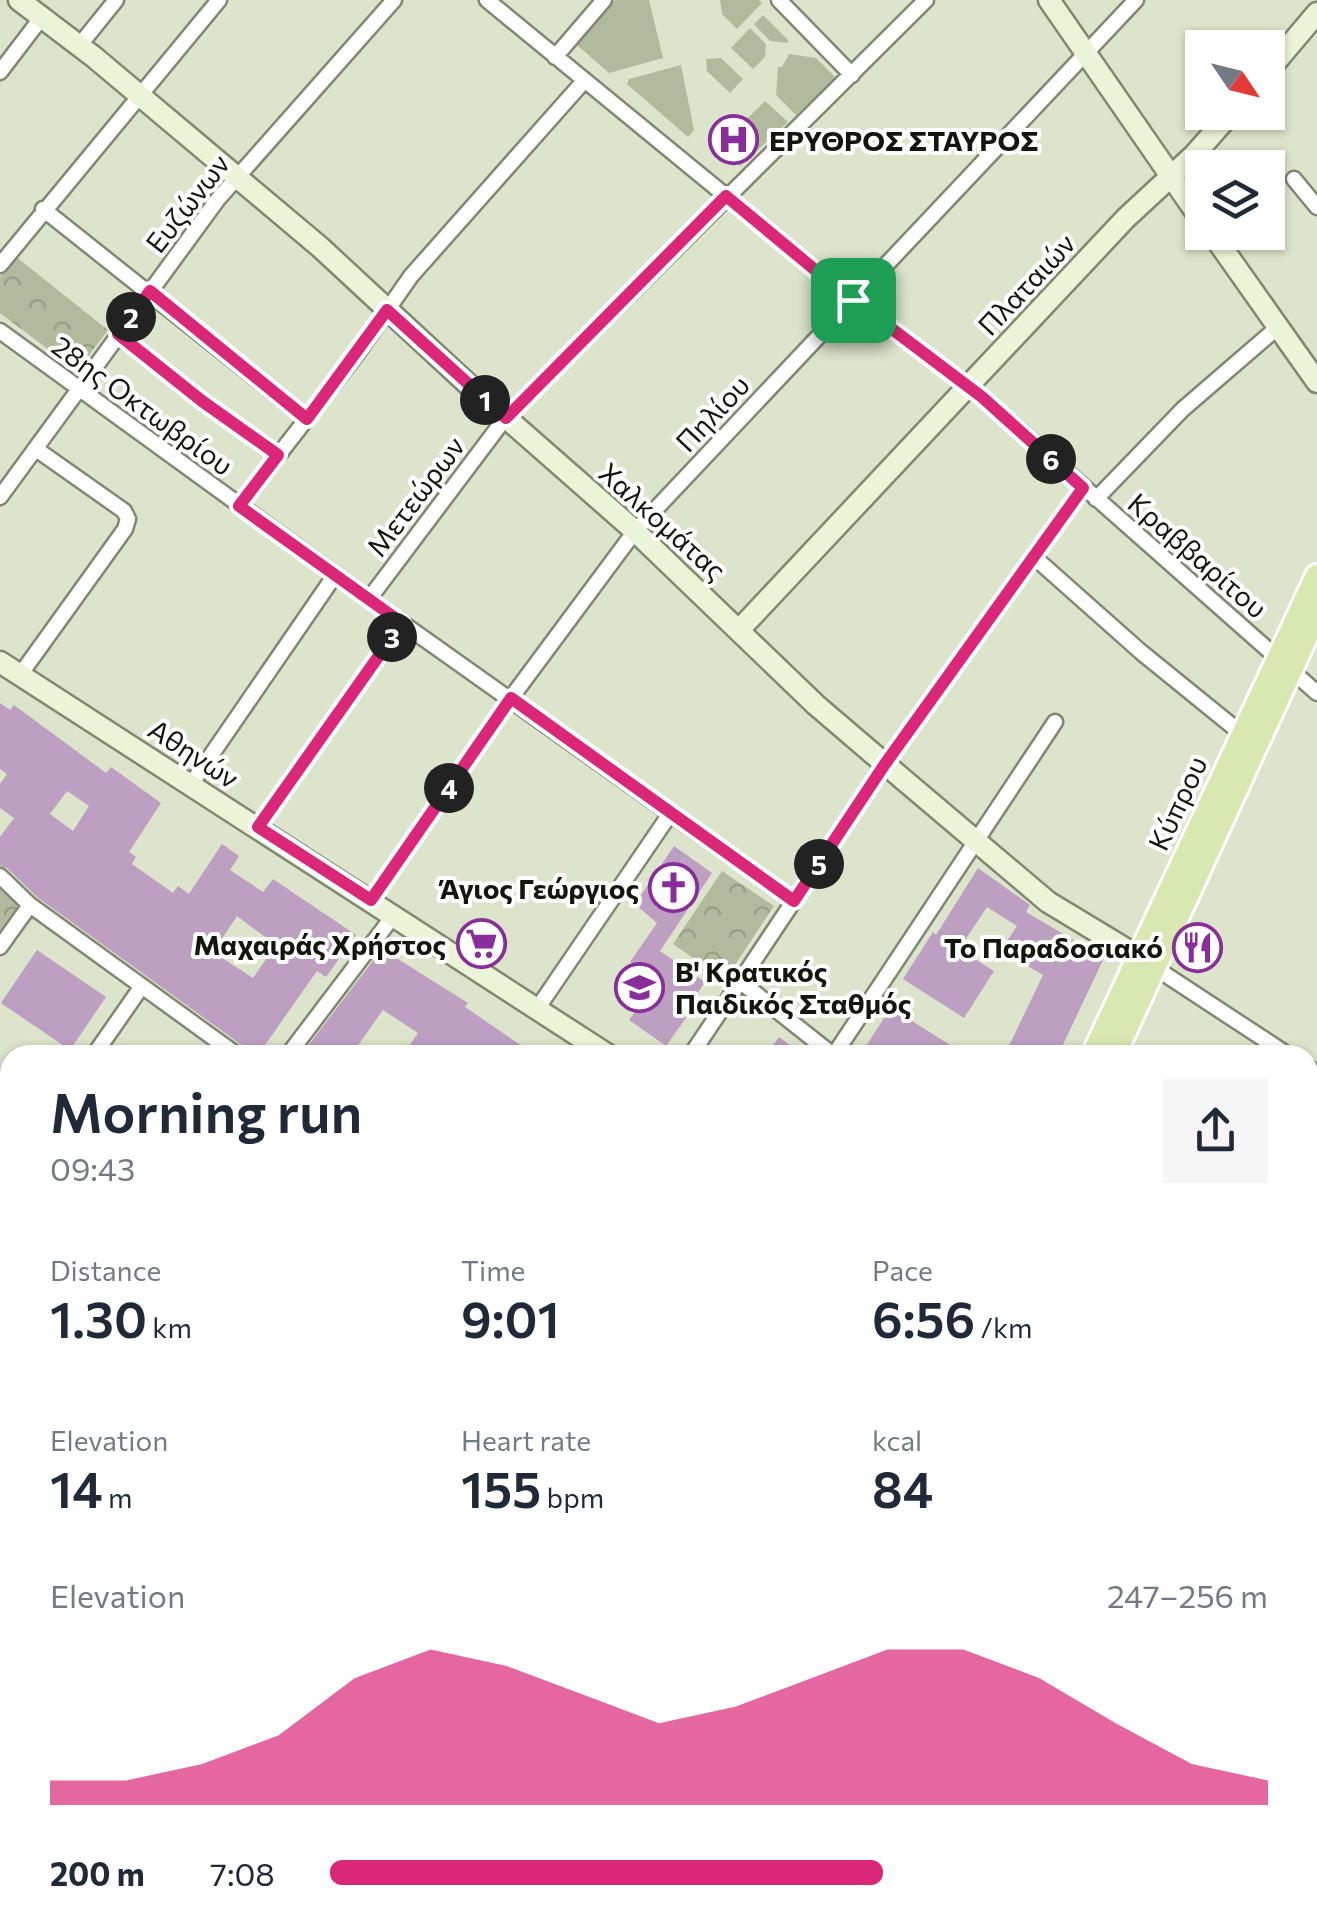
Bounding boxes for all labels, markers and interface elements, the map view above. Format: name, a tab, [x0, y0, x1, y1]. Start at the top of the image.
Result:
north arrow	[1185, 30, 1285, 130]
map controls	[1185, 30, 1285, 250]
hospital icon: ΕΡΥΘΡΟΣ ΣΤΑΥΡΟΣ	[708, 114, 760, 166]
place label: ΕΡΥΘΡΟΣ ΣΤΑΥΡΟΣ	[769, 123, 1039, 157]
street label: Ευζώνων	[138, 147, 236, 259]
button: layers	[1185, 150, 1285, 250]
street label: Πλαταιών	[970, 226, 1082, 342]
pin	[811, 258, 896, 343]
icon: arrive	[826, 273, 881, 328]
pin: 2	[106, 292, 156, 342]
text: 2	[123, 300, 139, 334]
street label: 28ης Οκτωβρίου	[46, 328, 240, 482]
street label: Πηλίου	[668, 368, 756, 458]
pin: 1	[460, 375, 510, 425]
text: 1	[479, 383, 491, 417]
street label: Μετεώρων	[359, 429, 471, 563]
pin: 6	[1026, 434, 1076, 484]
text: 6	[1042, 442, 1060, 476]
street label: Χαλκομάτας	[593, 455, 733, 587]
street label: Κραββαρίτου	[1122, 485, 1274, 625]
pin: 3	[367, 612, 417, 662]
text: 3	[384, 620, 400, 654]
street label: Αθηνών	[143, 711, 245, 795]
street label: Κύπρου	[1140, 750, 1214, 856]
pin: 4	[424, 763, 474, 813]
text: 4	[440, 771, 458, 805]
pin: 5	[794, 839, 844, 889]
text: 5	[811, 847, 827, 881]
church icon: Άγιος Γεώργιος	[648, 862, 700, 914]
place label: Άγιος Γεώργιος	[438, 871, 639, 905]
supermarket icon: Μαχαιράς Χρήστος	[455, 918, 507, 970]
restaurant icon: Το Παραδοσιακό	[1172, 921, 1224, 973]
place label: Μαχαιράς Χρήστος	[194, 927, 446, 961]
place label: Το Παραδοσιακό	[944, 930, 1163, 964]
place label: B' Κρατικός Παιδικός Σταθμός	[675, 954, 911, 1020]
school or university icon: B' Κρατικός Παιδικός Σταθμός	[614, 961, 666, 1013]
text: Morning run	[50, 1077, 362, 1144]
button: share	[1163, 1078, 1268, 1183]
text: 09:43	[50, 1148, 135, 1188]
text: Distance	[50, 1253, 161, 1287]
text: Time	[461, 1253, 525, 1287]
text: Pace	[872, 1253, 933, 1287]
text: 1.30	[50, 1287, 147, 1348]
text: 9:01	[461, 1287, 560, 1348]
text: 6:56	[872, 1287, 975, 1348]
text: km	[147, 1310, 192, 1344]
text: /km	[975, 1310, 1033, 1344]
text: Elevation	[50, 1423, 168, 1457]
text: Heart rate	[461, 1423, 591, 1457]
text: kcal	[872, 1423, 922, 1457]
text: 14	[50, 1457, 103, 1518]
text: 155	[461, 1457, 541, 1518]
text: 84	[872, 1457, 933, 1518]
text: m	[103, 1480, 132, 1514]
text: bpm	[541, 1480, 604, 1514]
text: Elevation	[50, 1575, 185, 1615]
text: 247–256 m	[1107, 1575, 1268, 1615]
text: 200 m	[50, 1853, 145, 1893]
text: 7:08	[210, 1853, 275, 1893]

